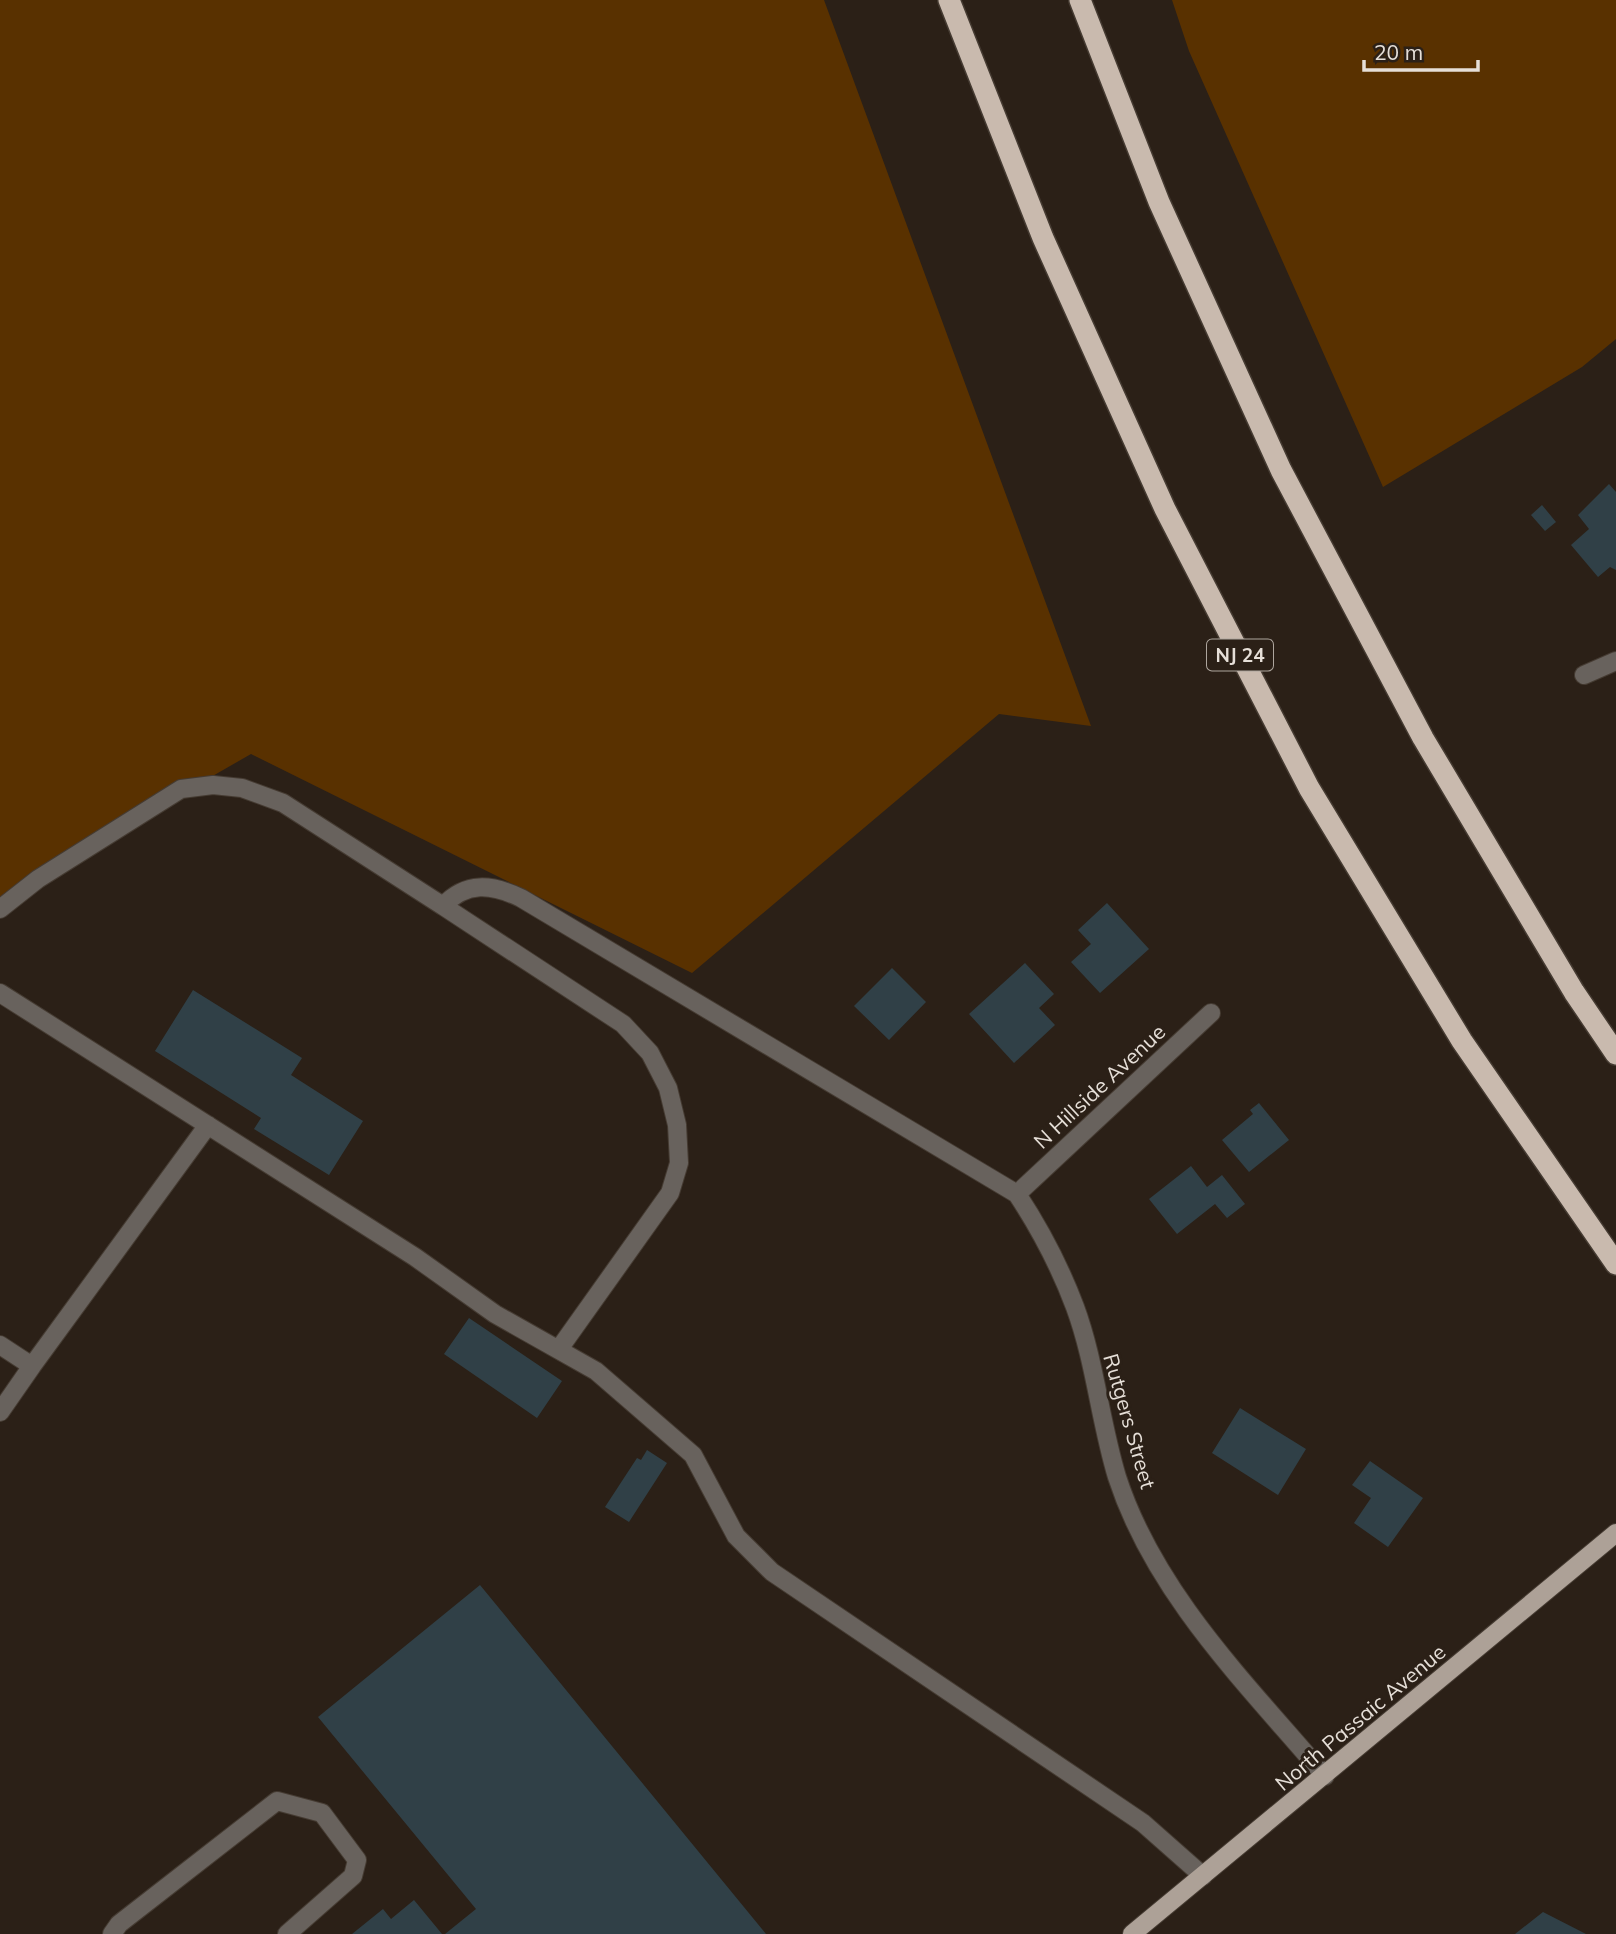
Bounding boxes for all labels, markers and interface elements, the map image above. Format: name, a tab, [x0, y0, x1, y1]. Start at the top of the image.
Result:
scale bar	[1364, 28, 1478, 72]
text: 20 m	[1374, 39, 1423, 65]
road number: NJ 24	[1207, 640, 1273, 670]
street label: N Hillside Avenue	[1028, 1018, 1170, 1154]
street label: Rutgers Street	[1098, 1350, 1162, 1492]
street label: North Passaic Avenue	[1270, 1638, 1450, 1796]

